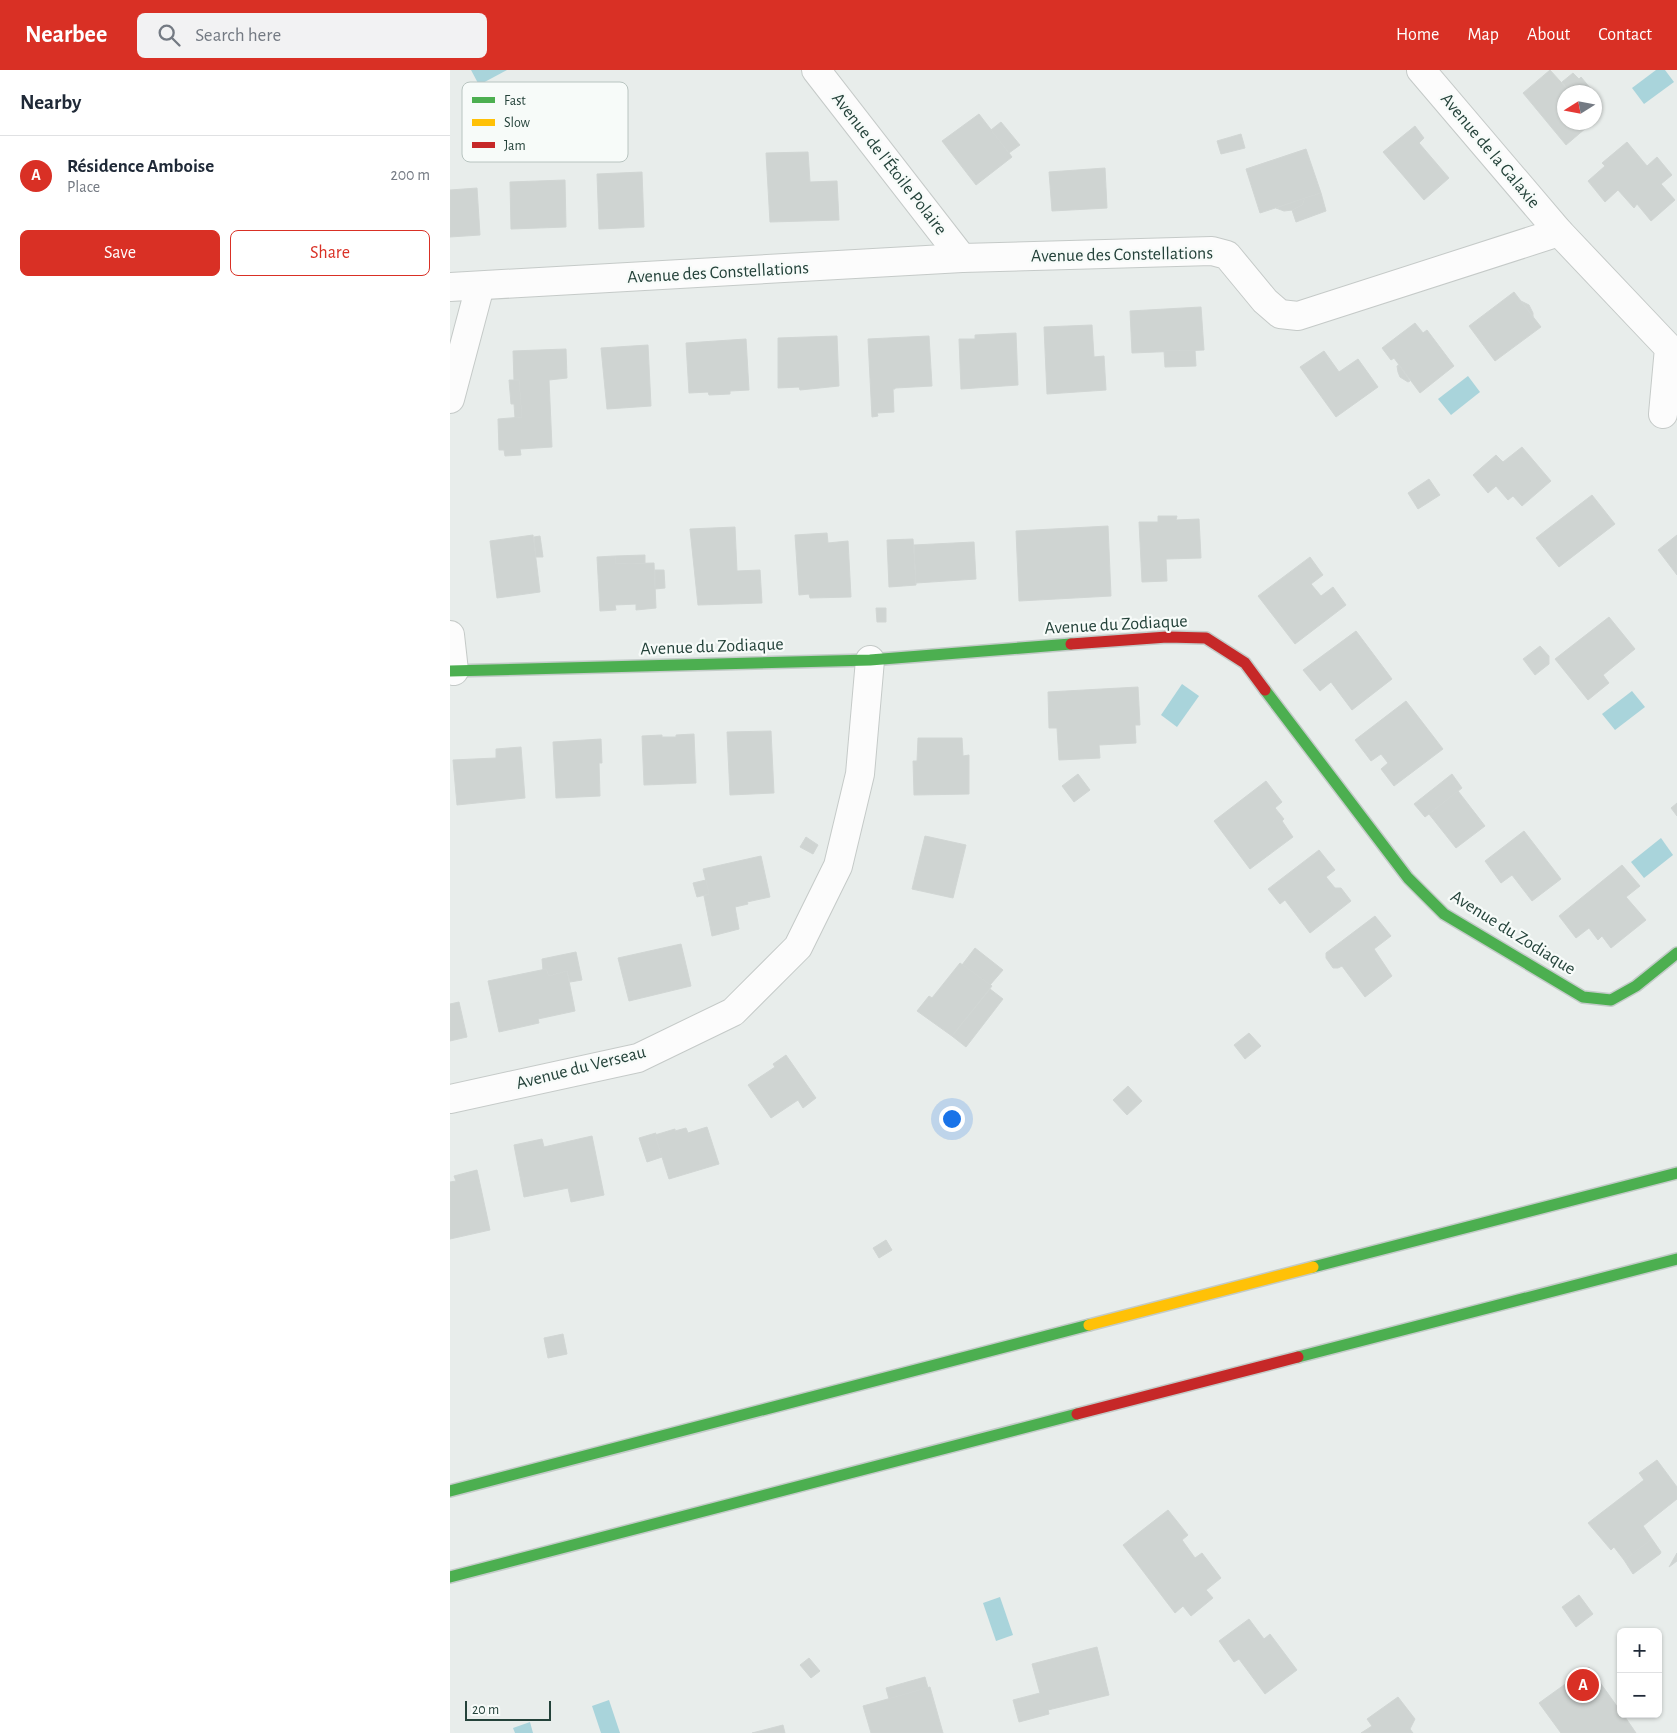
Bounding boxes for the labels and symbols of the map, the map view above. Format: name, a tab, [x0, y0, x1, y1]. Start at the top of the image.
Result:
legend	[462, 82, 628, 162]
north arrow	[1557, 85, 1602, 130]
street label: Avenue de l'Étoile Polaire	[828, 88, 952, 238]
street label: Avenue de la Galaxie	[1437, 90, 1543, 212]
text: Fast	[504, 94, 526, 108]
text: Slow	[504, 116, 531, 130]
text: Jam	[504, 139, 526, 153]
street label: Avenue des Constellations	[1031, 244, 1213, 266]
street label: Avenue des Constellations	[627, 259, 809, 287]
street label: Avenue du Zodiaque	[1044, 612, 1188, 638]
street label: Avenue du Zodiaque	[640, 636, 784, 658]
street label: Avenue du Zodiaque	[1447, 887, 1579, 979]
street label: Avenue du Verseau	[514, 1043, 648, 1093]
your location	[939, 1106, 965, 1132]
pin: A	[1567, 1666, 1599, 1704]
scale bar	[465, 1698, 551, 1721]

